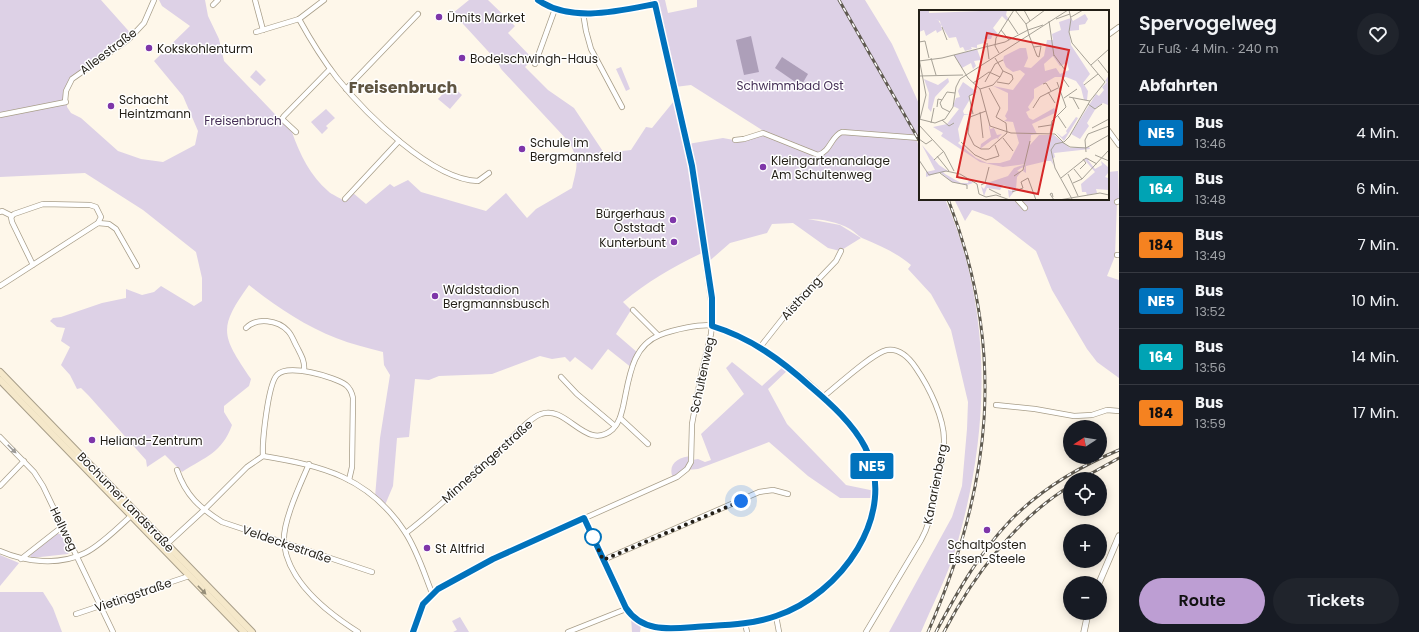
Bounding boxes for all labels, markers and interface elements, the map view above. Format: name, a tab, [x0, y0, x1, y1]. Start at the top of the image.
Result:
place label: Ümits Market	[447, 9, 525, 26]
inset map	[919, 10, 1109, 200]
text: Spervogelweg	[1139, 10, 1277, 37]
marker: Ümits Market	[434, 12, 444, 22]
button: heart	[1357, 13, 1399, 55]
street label: Alleestraße	[76, 24, 140, 78]
text: Zu Fuß · 4 Min. · 240 m	[1139, 39, 1279, 58]
place label: Kokskohlenturm	[157, 40, 253, 57]
marker: Kokskohlenturm	[144, 43, 154, 53]
place label: Bodelschwingh-Haus	[470, 50, 598, 67]
marker: Bodelschwingh-Haus	[457, 53, 467, 63]
text: Abfahrten	[1139, 75, 1218, 96]
district label: Freisenbruch	[349, 76, 457, 99]
park label: Schwimmbad Ost	[736, 77, 844, 94]
place label: Schacht Heintzmann	[119, 91, 191, 122]
marker: Schacht Heintzmann	[106, 101, 116, 111]
park label: Freisenbruch	[204, 112, 282, 129]
text: Bus	[1195, 112, 1223, 133]
text: 4 Min.	[1356, 122, 1399, 143]
text: NE5	[1147, 123, 1175, 143]
place label: Schule im Bergmannsfeld	[530, 134, 622, 165]
text: 13:46	[1195, 134, 1226, 153]
marker: Schule im Bergmannsfeld	[517, 144, 527, 154]
place label: Kleingartenanalage Am Schultenweg	[771, 152, 890, 183]
marker: Kleingartenanalage Am Schultenweg	[758, 162, 768, 172]
text: Bus	[1195, 168, 1223, 189]
text: 6 Min.	[1356, 178, 1399, 199]
text: 164	[1149, 179, 1173, 199]
text: 13:48	[1195, 190, 1226, 209]
place label: Bürgerhaus Oststadt	[596, 205, 665, 236]
marker: Bürgerhaus Oststadt	[668, 215, 678, 225]
text: Bus	[1195, 224, 1223, 245]
place label: Kunterbunt	[599, 234, 666, 251]
text: 7 Min.	[1357, 234, 1399, 255]
text: 184	[1149, 235, 1173, 255]
marker: Kunterbunt	[669, 237, 679, 247]
text: 13:49	[1195, 246, 1226, 265]
street label: Aisthang	[777, 273, 825, 323]
text: Bus	[1195, 280, 1223, 301]
place label: Waldstadion Bergmannsbusch	[443, 281, 550, 312]
text: 10 Min.	[1351, 290, 1399, 311]
marker: Waldstadion Bergmannsbusch	[430, 291, 440, 301]
text: NE5	[1147, 291, 1175, 311]
text: 13:52	[1195, 302, 1225, 321]
street label: Schultenweg	[686, 335, 718, 415]
text: Bus	[1195, 336, 1223, 357]
text: 14 Min.	[1351, 346, 1399, 367]
text: 164	[1149, 347, 1173, 367]
text: 13:56	[1195, 358, 1226, 377]
text: Bus	[1195, 392, 1223, 413]
text: 17 Min.	[1353, 402, 1399, 423]
text: 184	[1149, 403, 1173, 423]
text: 13:59	[1195, 414, 1226, 433]
street label: Minnesängerstraße	[438, 416, 536, 506]
north arrow	[1063, 420, 1107, 464]
map controls	[1063, 420, 1107, 620]
place label: Heliand-Zentrum	[100, 432, 203, 449]
marker: Heliand-Zentrum	[87, 435, 97, 445]
street label: Kanarienberg	[919, 442, 951, 526]
one-way arrow	[7, 444, 17, 454]
street label: Bochumer Landstraße	[74, 448, 178, 556]
line badge: NE5	[849, 453, 895, 479]
text: NE5	[858, 456, 886, 476]
button: locate	[1063, 472, 1107, 516]
your location	[731, 491, 751, 511]
street label: Hellweg	[46, 504, 82, 554]
street label: Veldeckestraße	[240, 521, 334, 567]
button: +	[1063, 524, 1107, 568]
marker: Schaltposten Essen-Steele	[982, 525, 992, 535]
unlabelled marker	[584, 528, 602, 546]
place label: Schaltposten Essen-Steele	[948, 536, 1027, 567]
place label: St Altfrid	[435, 540, 485, 557]
marker: St Altfrid	[422, 543, 432, 553]
street label: Vietingstraße	[92, 574, 174, 616]
button: −	[1063, 576, 1107, 620]
button: Route	[1139, 578, 1265, 624]
button: Tickets	[1273, 578, 1399, 624]
one-way arrow	[197, 585, 206, 594]

